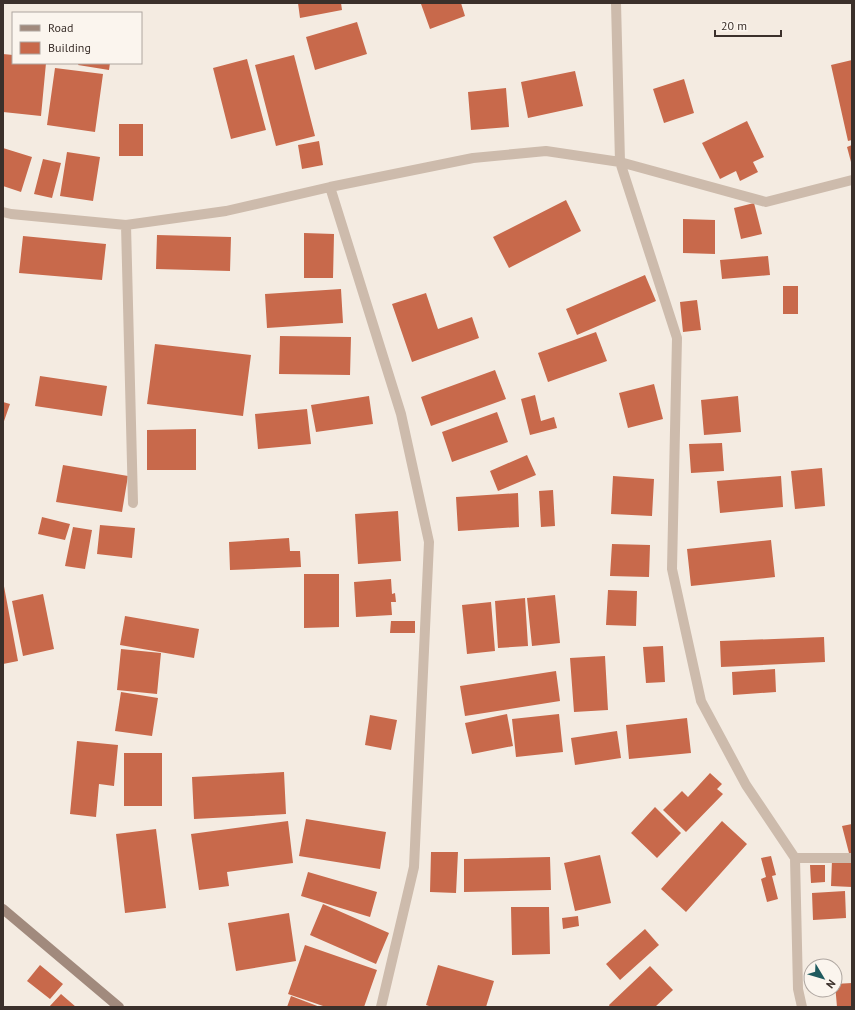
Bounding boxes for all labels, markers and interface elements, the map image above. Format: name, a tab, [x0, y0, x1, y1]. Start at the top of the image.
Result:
legend	[12, 12, 142, 64]
scale bar	[715, 12, 781, 38]
text: 20 m	[721, 18, 747, 33]
text: Road	[48, 20, 73, 35]
text: Building	[48, 40, 91, 55]
north arrow	[803, 958, 843, 998]
text: N	[823, 977, 839, 991]

